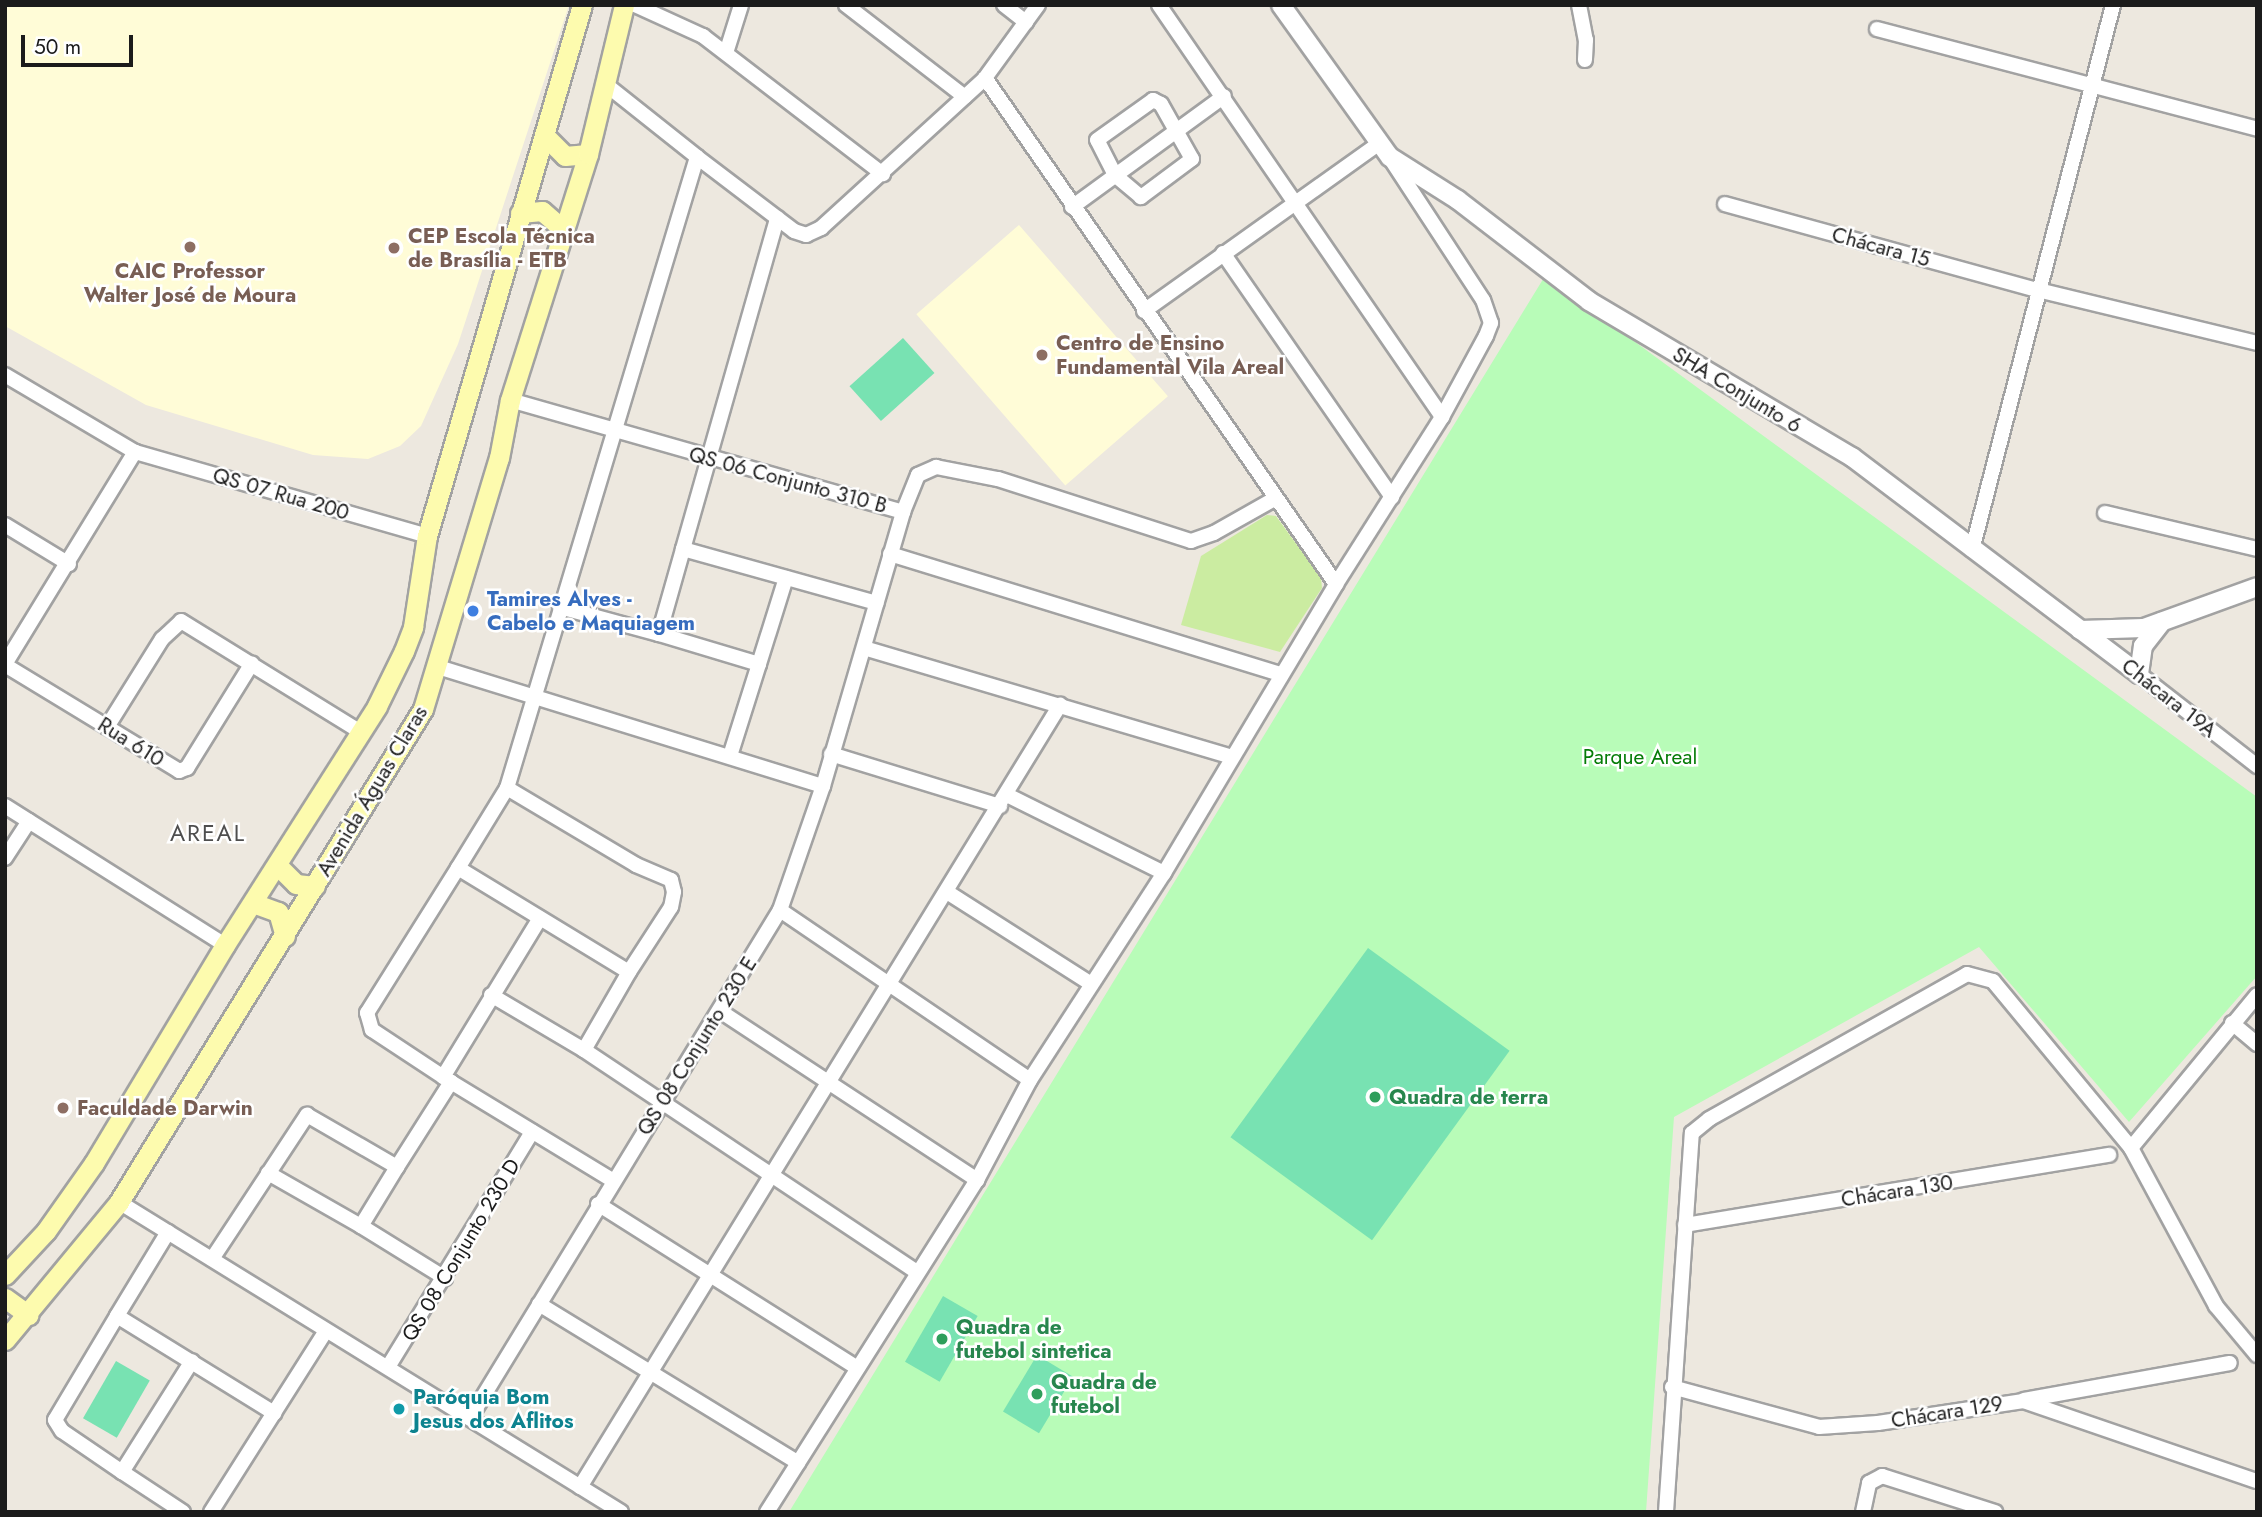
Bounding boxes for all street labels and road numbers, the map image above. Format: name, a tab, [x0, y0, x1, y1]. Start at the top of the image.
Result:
street label: Chácara 15	[1829, 222, 1933, 272]
street label: SHA Conjunto 6	[1668, 342, 1806, 438]
street label: QS 06 Conjunto 310 B	[686, 441, 890, 519]
street label: QS 07 Rua 200	[210, 463, 352, 525]
street label: Chácara 19A	[2117, 653, 2221, 743]
street label: Avenida Águas Claras	[311, 701, 433, 881]
street label: Rua 610	[93, 712, 169, 772]
street label: QS 08 Conjunto 230 E	[632, 952, 762, 1140]
street label: QS 08 Conjunto 230 D	[397, 1154, 525, 1346]
street label: Chácara 130	[1839, 1170, 1955, 1212]
street label: Chácara 129	[1889, 1391, 2005, 1433]

